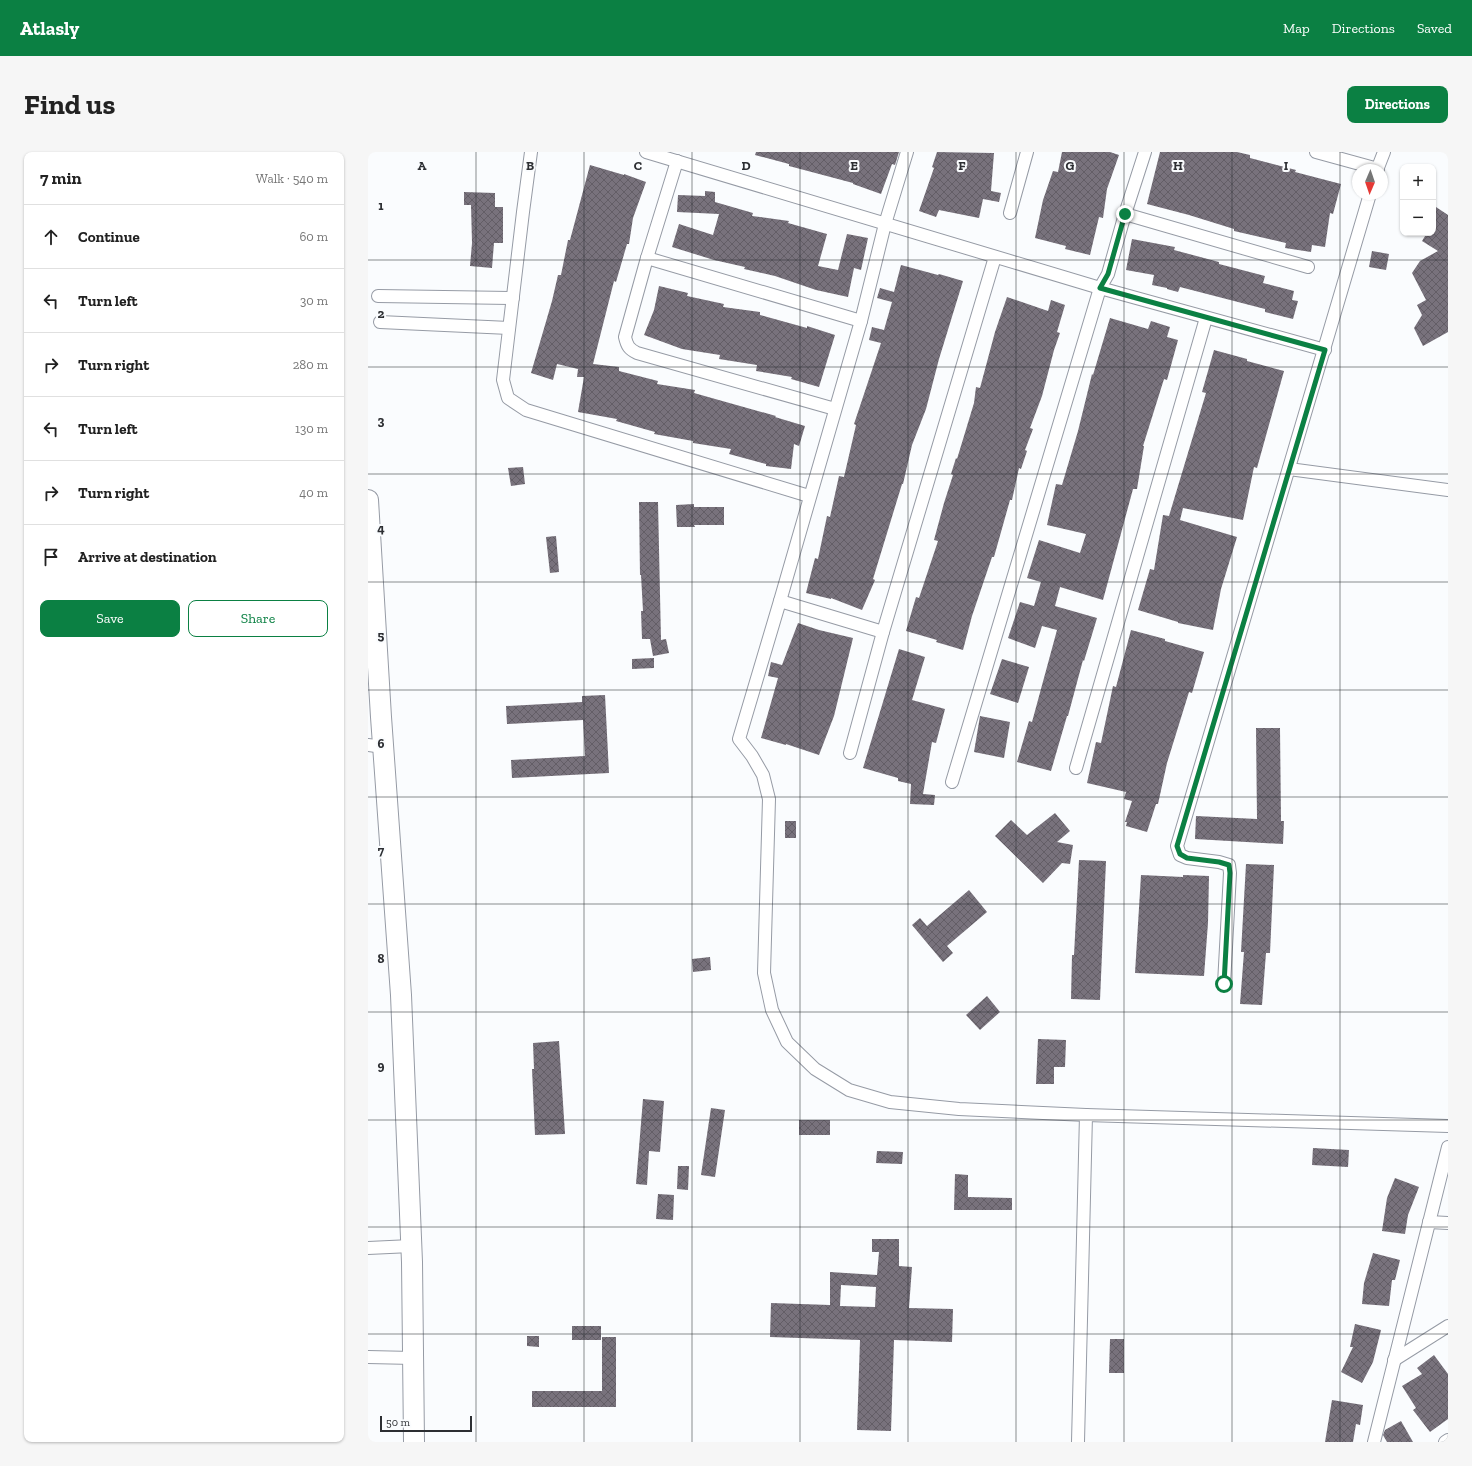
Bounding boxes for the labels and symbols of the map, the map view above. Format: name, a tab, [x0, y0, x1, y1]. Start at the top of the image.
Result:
text: A	[418, 158, 427, 173]
text: B	[526, 158, 534, 173]
text: C	[634, 158, 642, 173]
text: D	[741, 158, 751, 173]
text: E	[850, 158, 858, 173]
text: F	[958, 158, 966, 173]
text: G	[1066, 158, 1075, 173]
text: H	[1173, 158, 1183, 173]
text: I	[1284, 158, 1289, 173]
north arrow	[1352, 164, 1388, 200]
text: 1	[378, 198, 384, 213]
route end	[1116, 205, 1134, 223]
text: 2	[378, 306, 385, 321]
text: 3	[378, 413, 385, 428]
text: 4	[377, 521, 385, 536]
text: 5	[378, 628, 385, 643]
text: 6	[378, 736, 385, 751]
text: 7	[378, 843, 385, 858]
text: 8	[377, 951, 385, 966]
route start	[1215, 975, 1233, 993]
text: 9	[378, 1058, 385, 1073]
scale bar	[380, 1414, 472, 1433]

